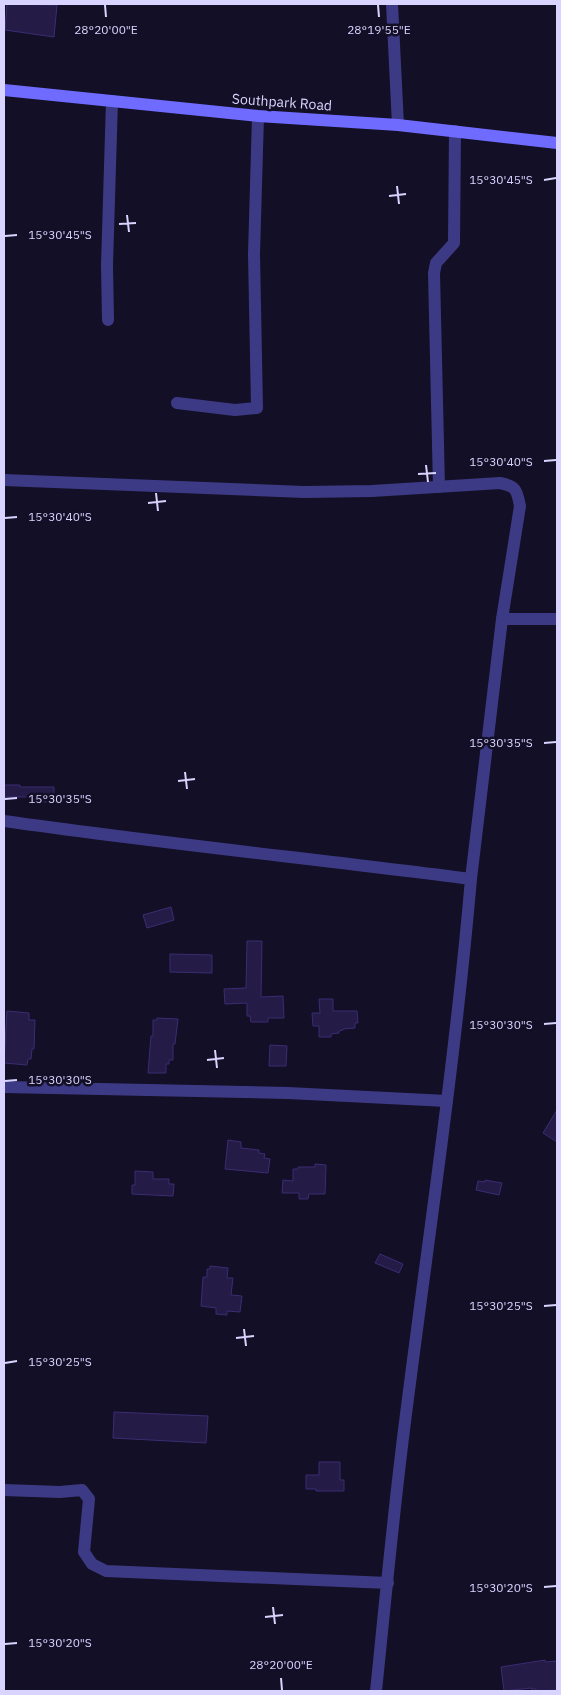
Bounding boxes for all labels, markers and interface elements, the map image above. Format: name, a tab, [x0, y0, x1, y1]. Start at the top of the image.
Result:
text: 28°20'00"E	[74, 22, 138, 37]
text: 28°19'55"E	[347, 22, 411, 37]
street label: Southpark Road	[231, 90, 333, 114]
text: 15°30'45"S	[469, 172, 533, 187]
text: 15°30'45"S	[28, 227, 92, 242]
text: 15°30'40"S	[469, 454, 533, 469]
text: 15°30'40"S	[28, 509, 92, 524]
text: 15°30'35"S	[469, 735, 533, 750]
text: 15°30'35"S	[28, 791, 92, 806]
text: 15°30'30"S	[469, 1017, 533, 1032]
text: 15°30'30"S	[28, 1072, 92, 1087]
text: 15°30'25"S	[469, 1298, 533, 1313]
text: 15°30'25"S	[28, 1354, 92, 1369]
text: 15°30'20"S	[469, 1580, 533, 1595]
text: 15°30'20"S	[28, 1635, 92, 1650]
text: 28°20'00"E	[249, 1657, 313, 1672]

